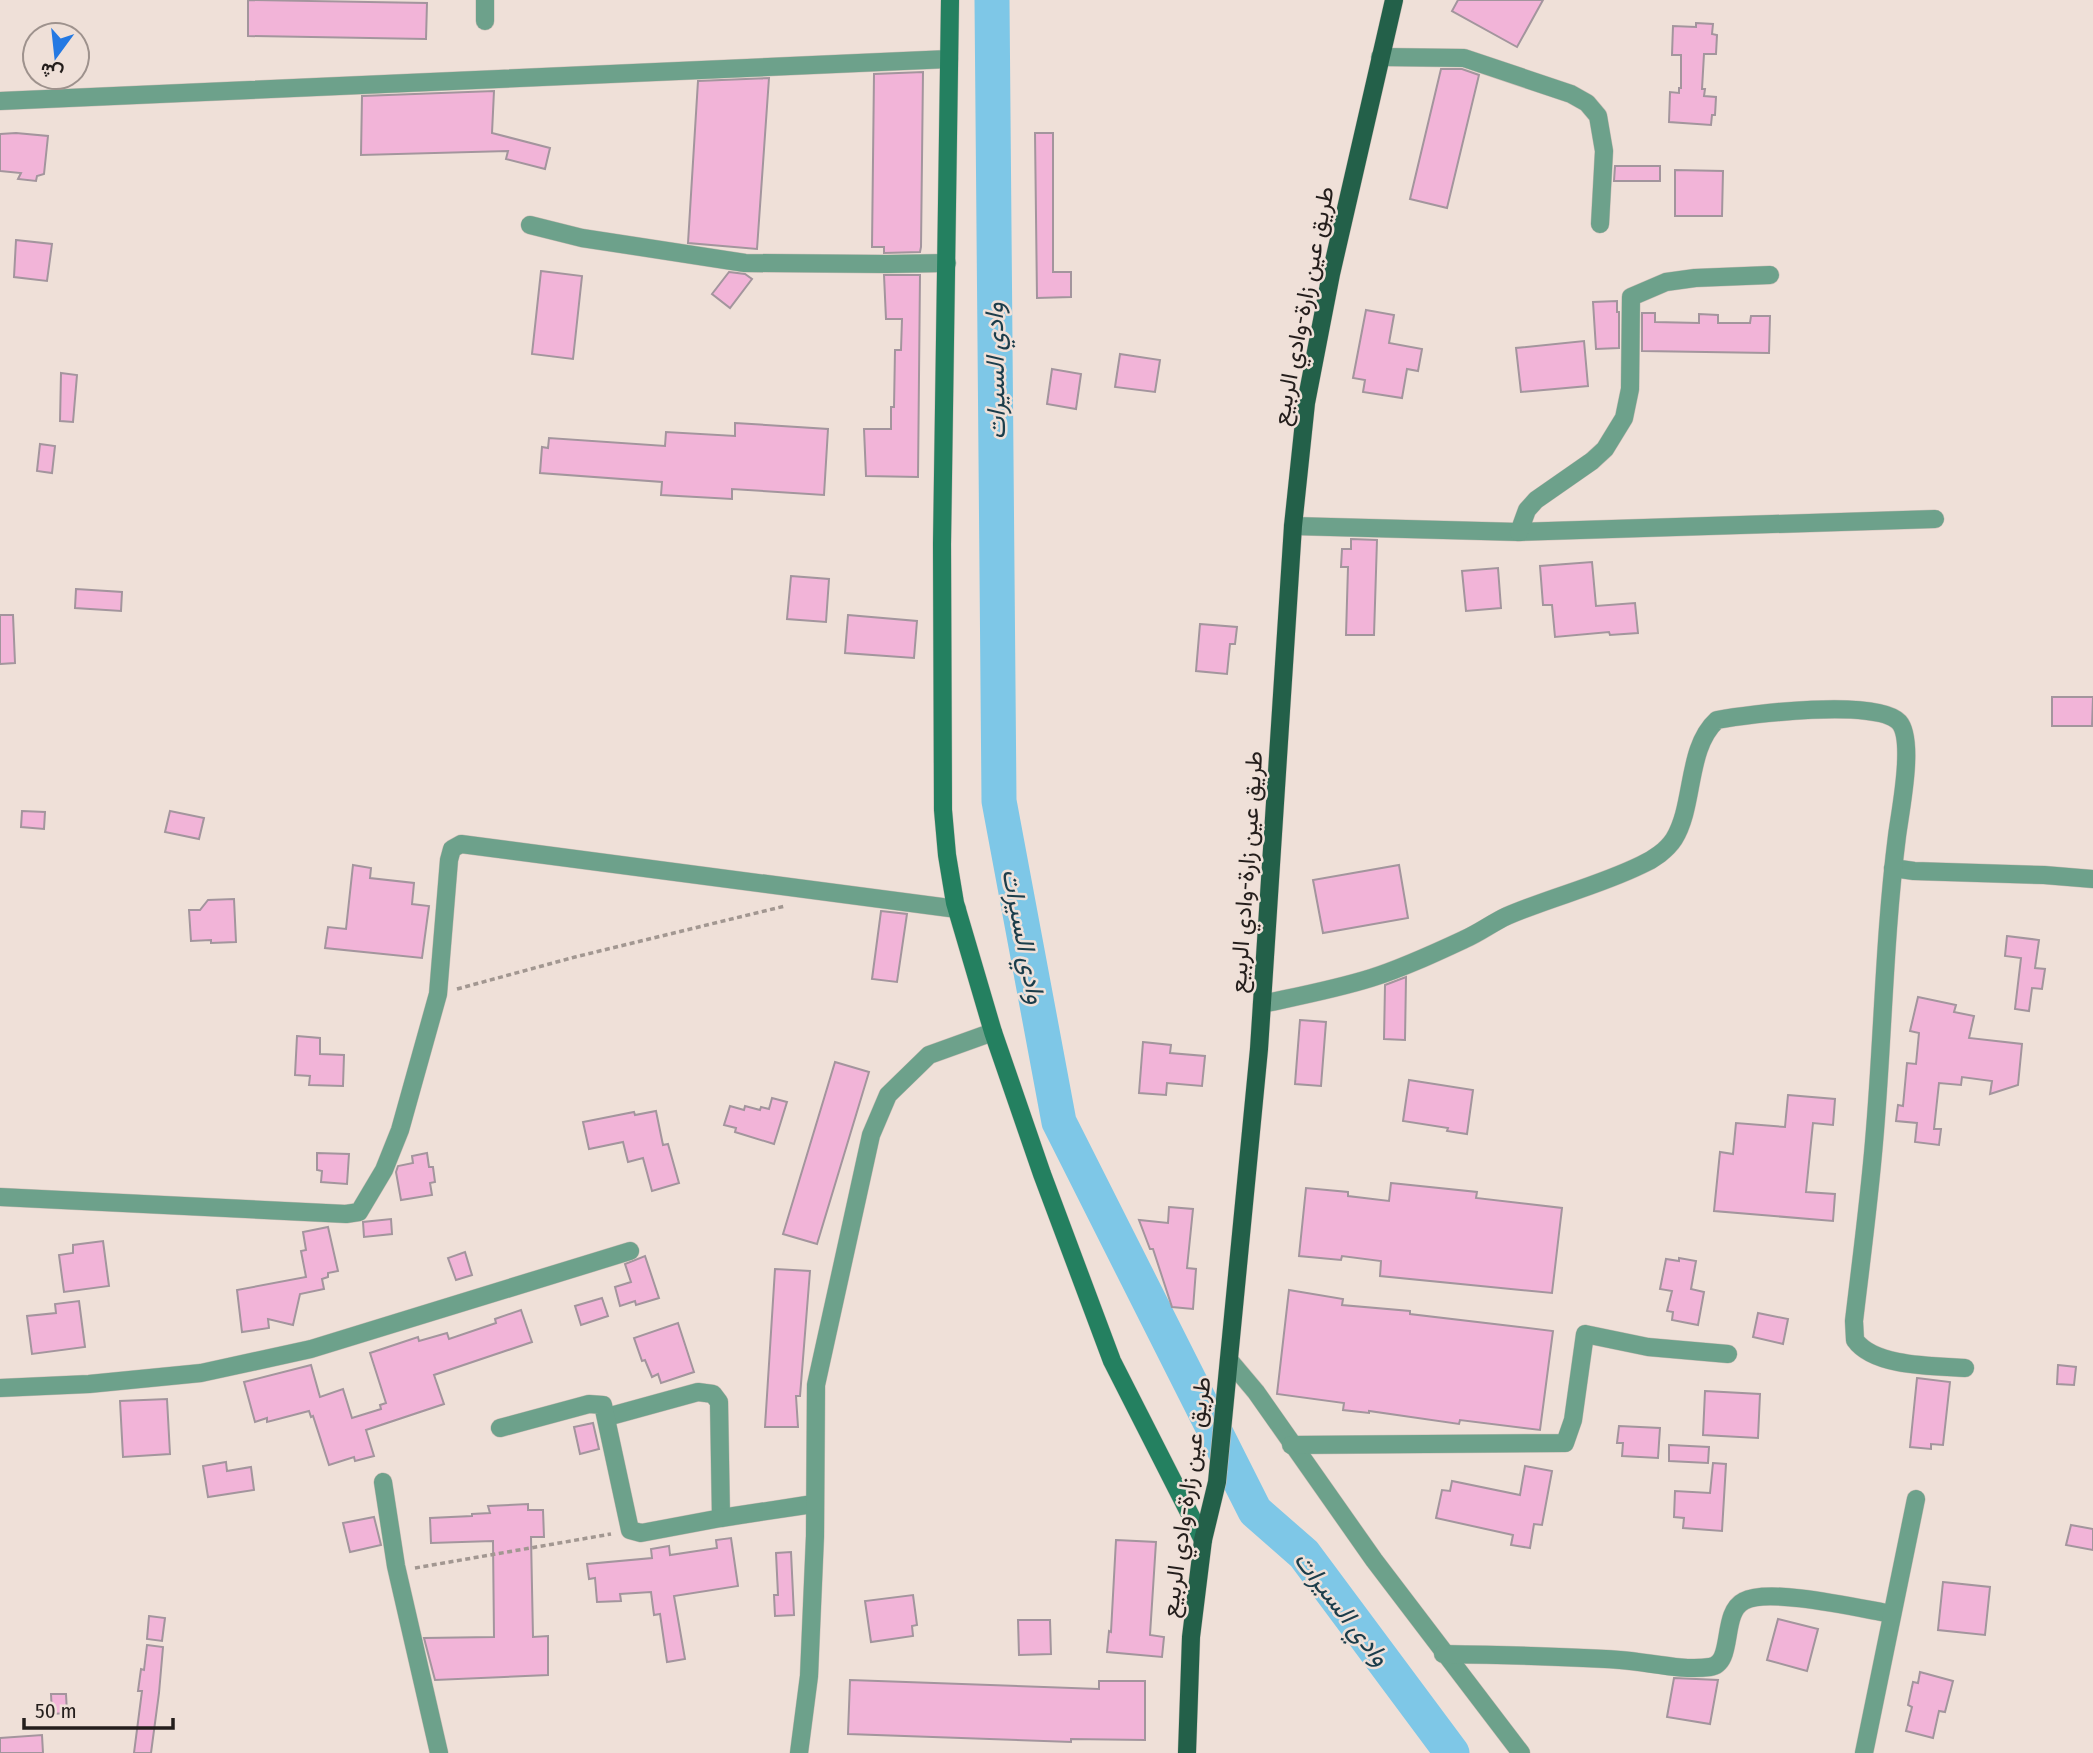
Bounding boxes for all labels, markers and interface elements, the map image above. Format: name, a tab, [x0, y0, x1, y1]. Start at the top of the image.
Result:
north arrow	[21, 21, 91, 91]
text: ش	[38, 58, 66, 86]
street label: طريق عين زارة-وادي الربيع	[1266, 184, 1345, 429]
water label: وادي السيرات	[979, 302, 1017, 440]
street label: طريق عين زارة-وادي الربيع	[1224, 750, 1273, 995]
water label: وادي السيرات	[990, 866, 1052, 1008]
street label: طريق عين زارة-وادي الربيع	[1155, 1375, 1222, 1620]
water label: وادي السيرات	[1283, 1545, 1396, 1675]
scale bar	[24, 1686, 173, 1730]
text: 50 m	[35, 1698, 77, 1724]

